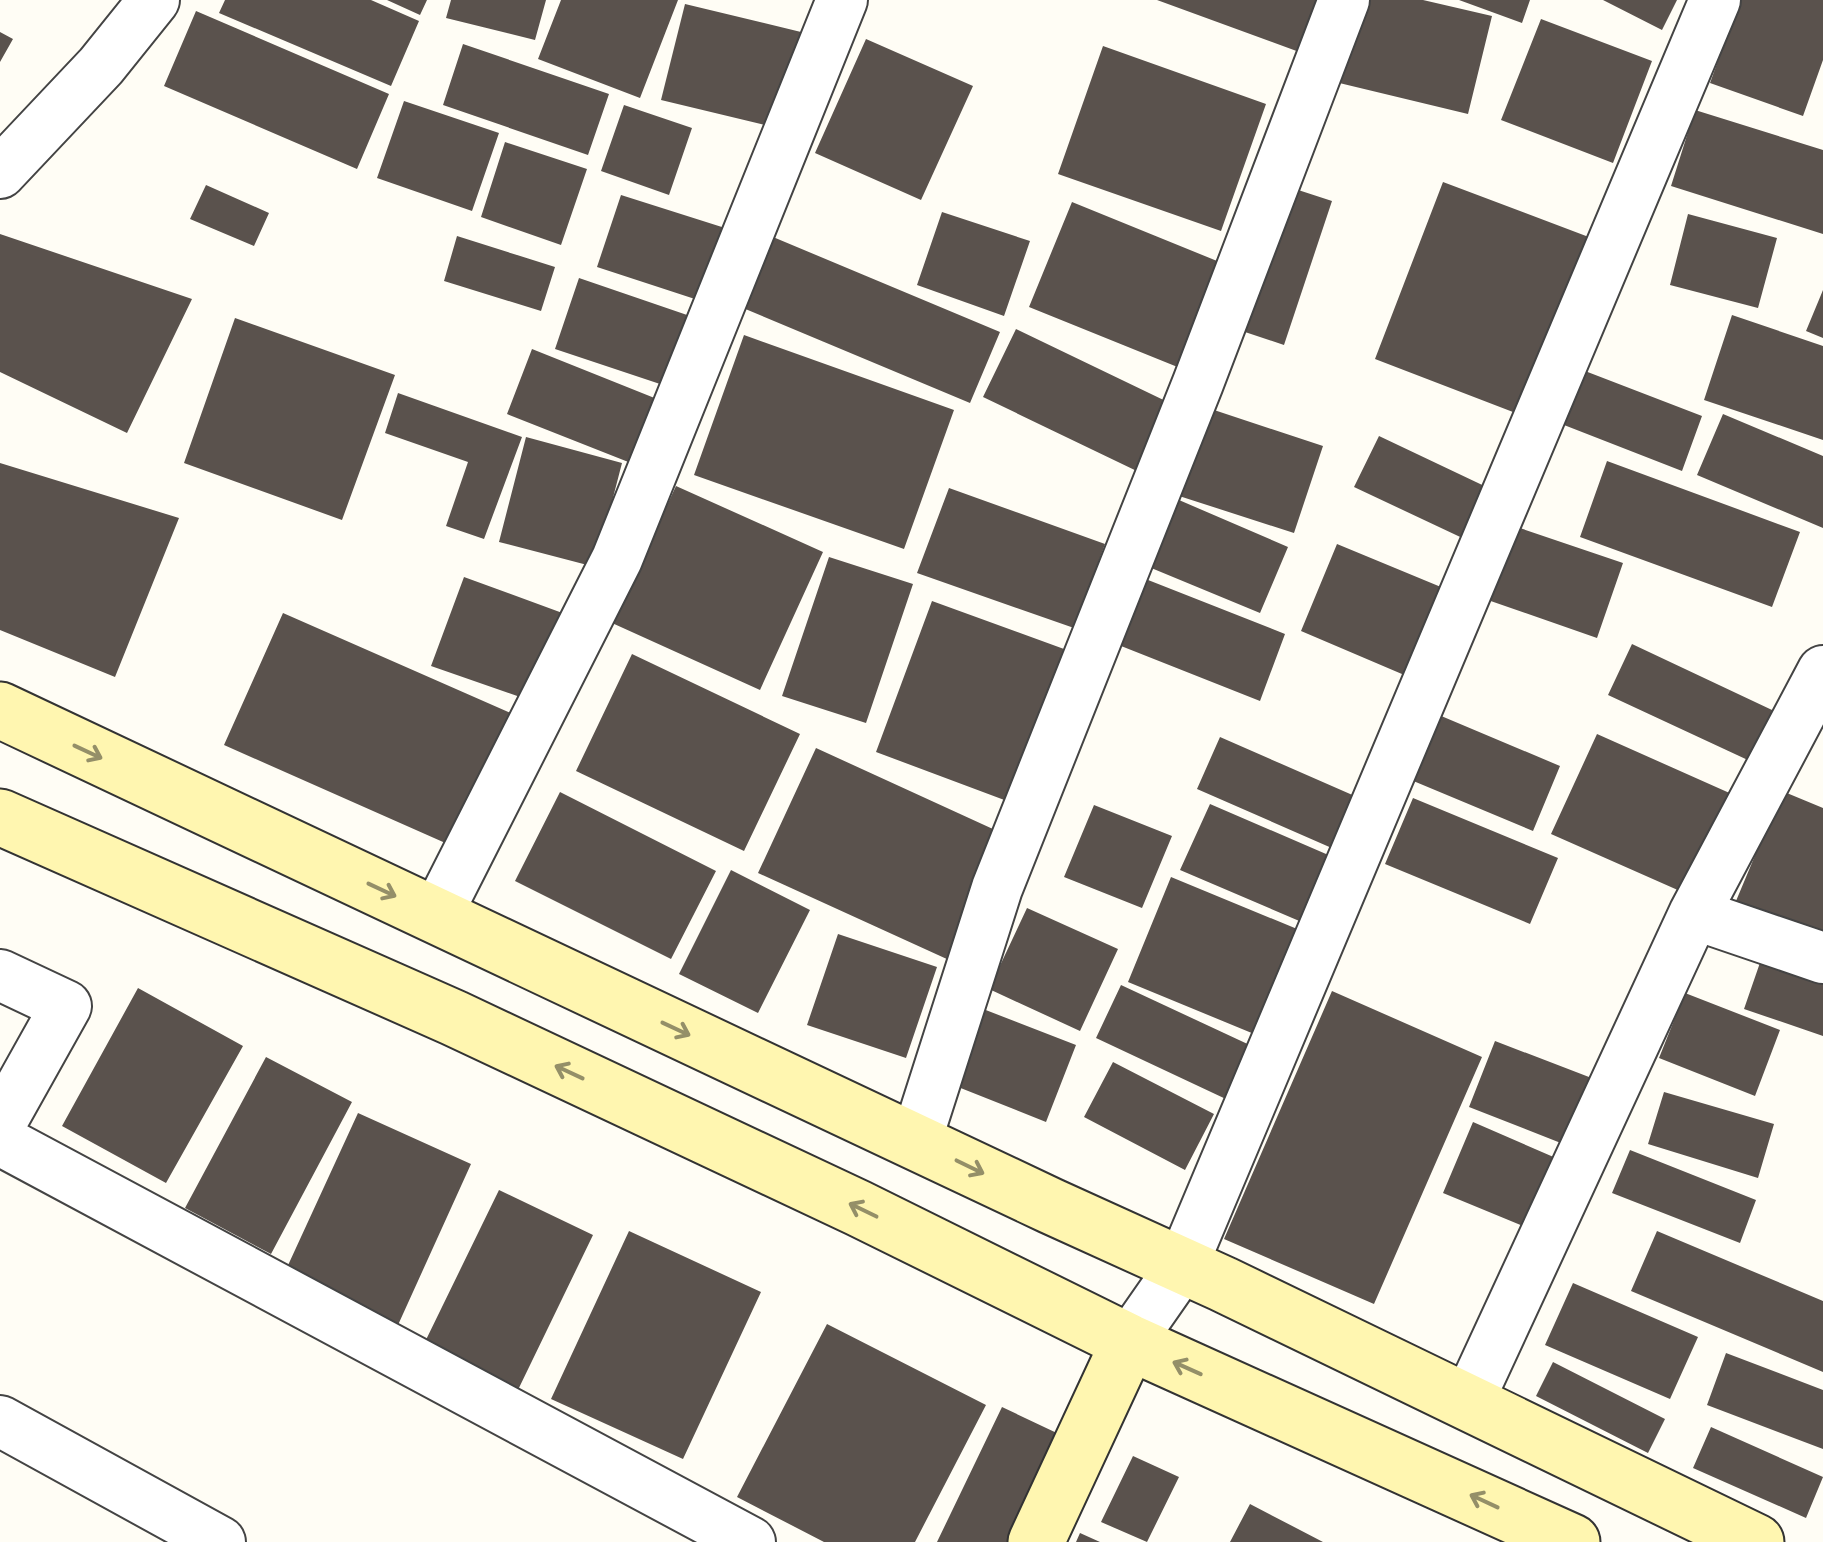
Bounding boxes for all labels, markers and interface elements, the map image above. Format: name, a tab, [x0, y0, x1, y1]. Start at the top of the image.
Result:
one-way arrow	[72, 743, 102, 762]
one-way arrow	[366, 882, 396, 901]
one-way arrow	[660, 1020, 690, 1039]
one-way arrow	[555, 1061, 585, 1080]
one-way arrow	[954, 1159, 984, 1178]
one-way arrow	[849, 1200, 879, 1219]
one-way arrow	[1172, 1358, 1203, 1376]
one-way arrow	[1469, 1491, 1499, 1509]

